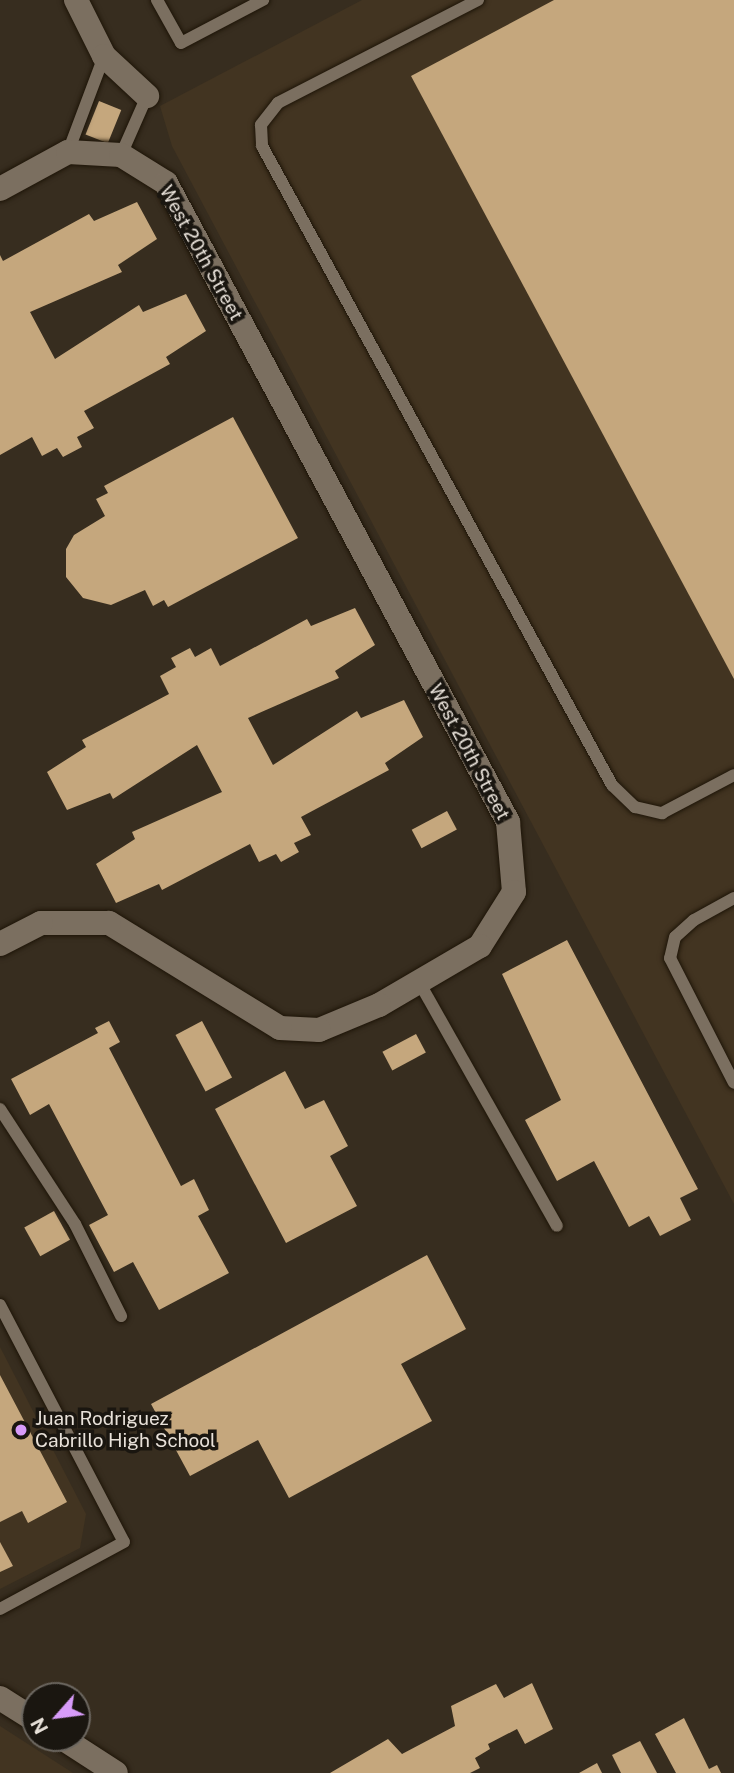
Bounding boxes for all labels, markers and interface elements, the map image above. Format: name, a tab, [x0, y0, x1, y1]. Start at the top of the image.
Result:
street label: West 20th Street	[154, 182, 248, 324]
street label: West 20th Street	[424, 680, 514, 824]
place label: Juan Rodriguez Cabrillo High School	[35, 1408, 216, 1452]
marker: Juan Rodriguez Cabrillo High School	[13, 1422, 29, 1438]
north arrow	[21, 1682, 91, 1752]
text: N	[26, 1714, 52, 1738]

